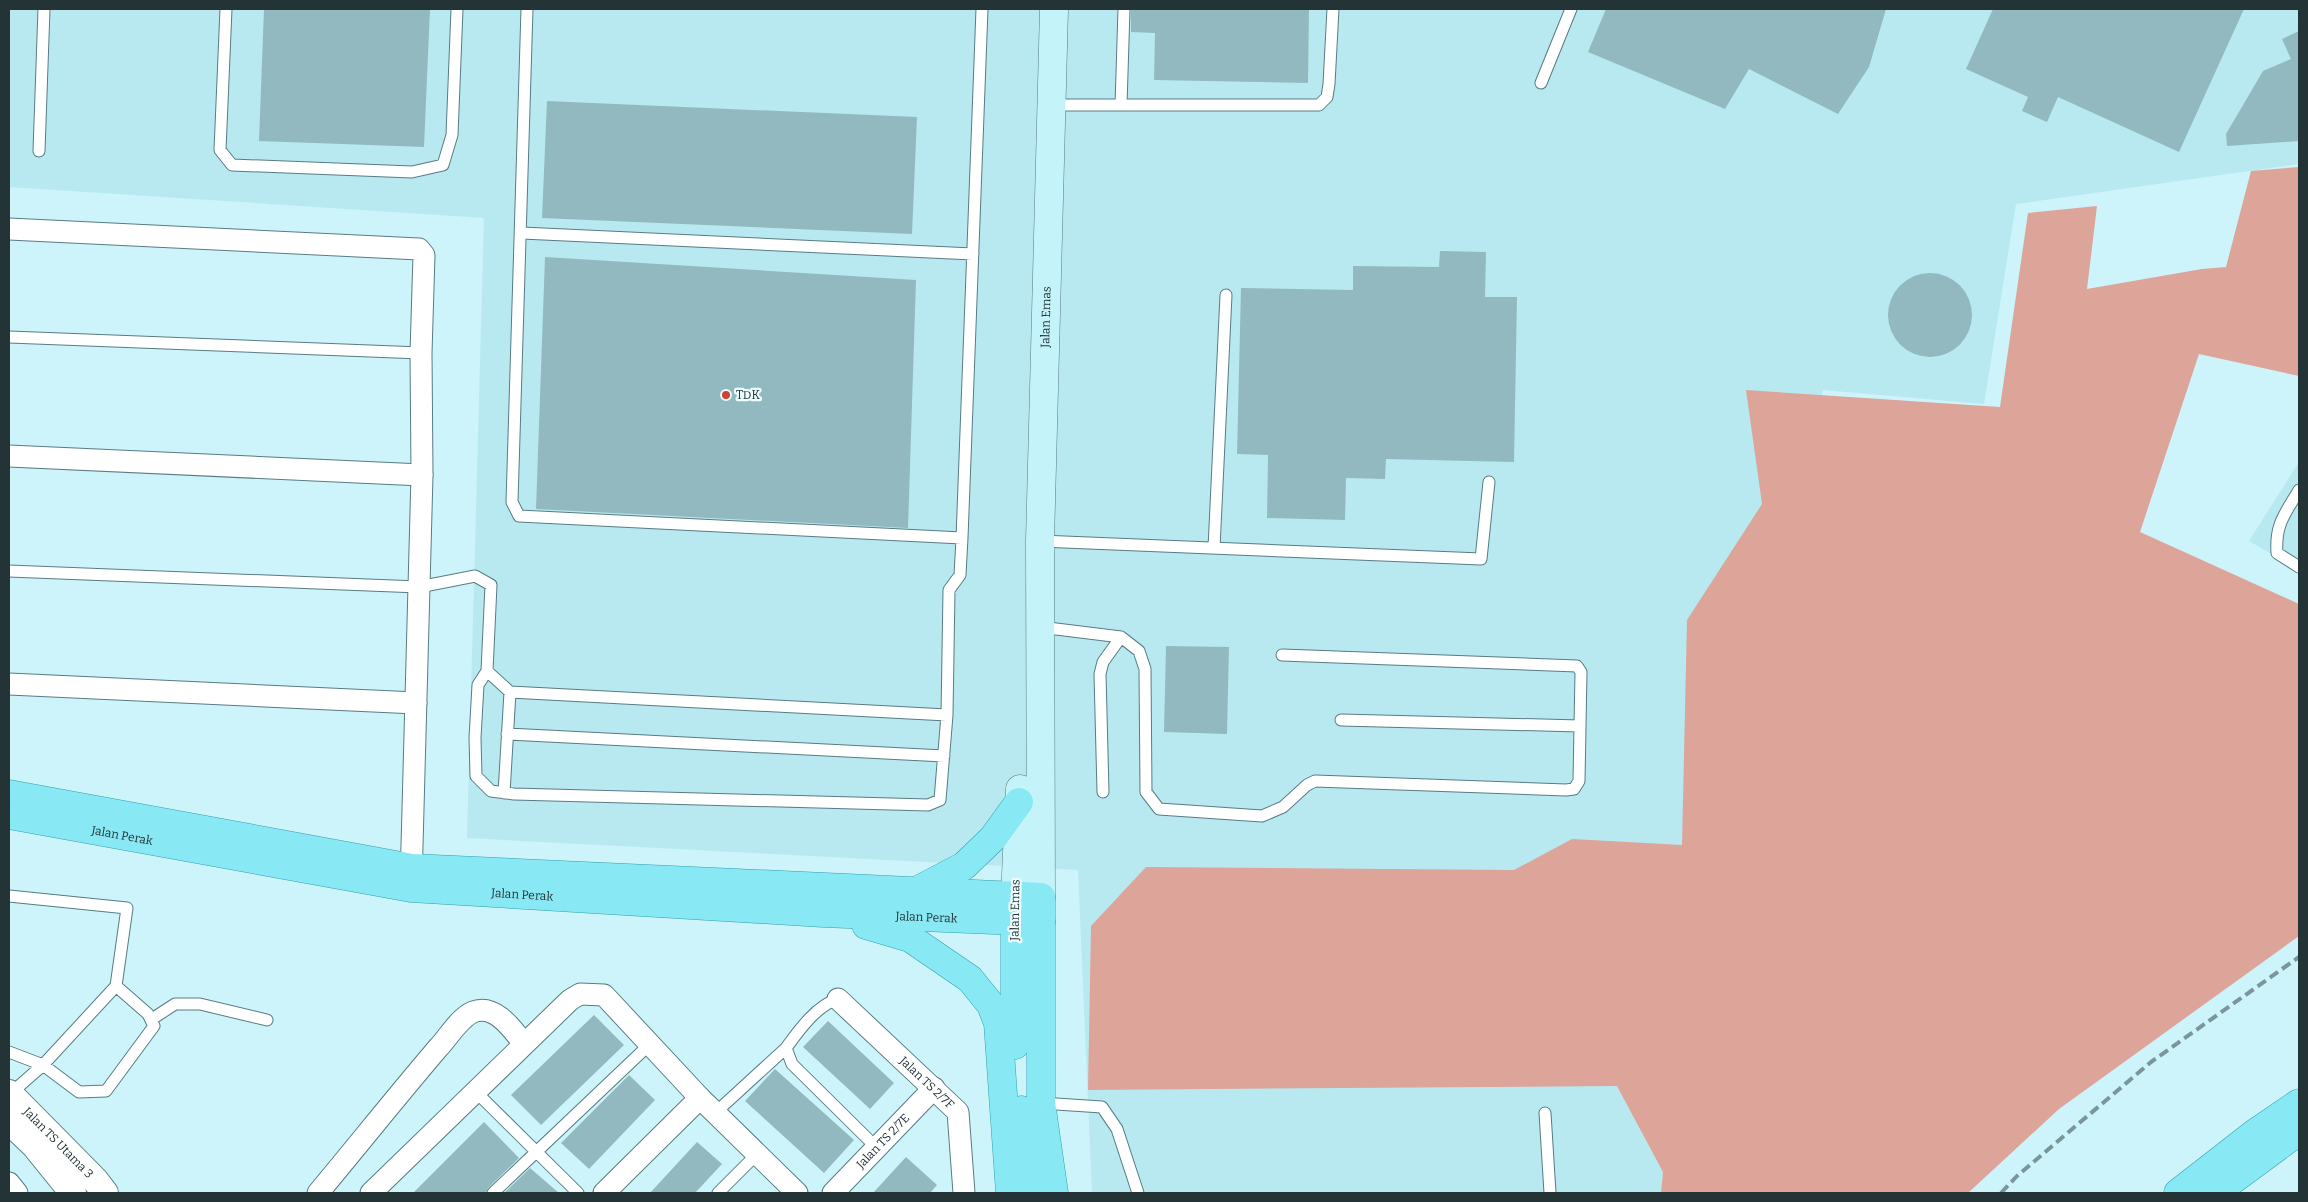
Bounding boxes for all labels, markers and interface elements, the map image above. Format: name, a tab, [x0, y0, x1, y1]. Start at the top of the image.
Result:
street label: Jalan Emas	[1038, 286, 1054, 349]
place label: TDK	[736, 388, 760, 402]
marker: TDK	[720, 389, 732, 401]
street label: Jalan Perak	[89, 823, 154, 848]
street label: Jalan Emas	[1007, 879, 1023, 942]
street label: Jalan Perak	[490, 886, 554, 904]
street label: Jalan Perak	[894, 909, 958, 926]
street label: Jalan TS 2/7F	[896, 1053, 957, 1112]
street label: Jalan TS Utama 3	[20, 1104, 96, 1181]
street label: Jalan TS 2/7E	[853, 1111, 912, 1172]

